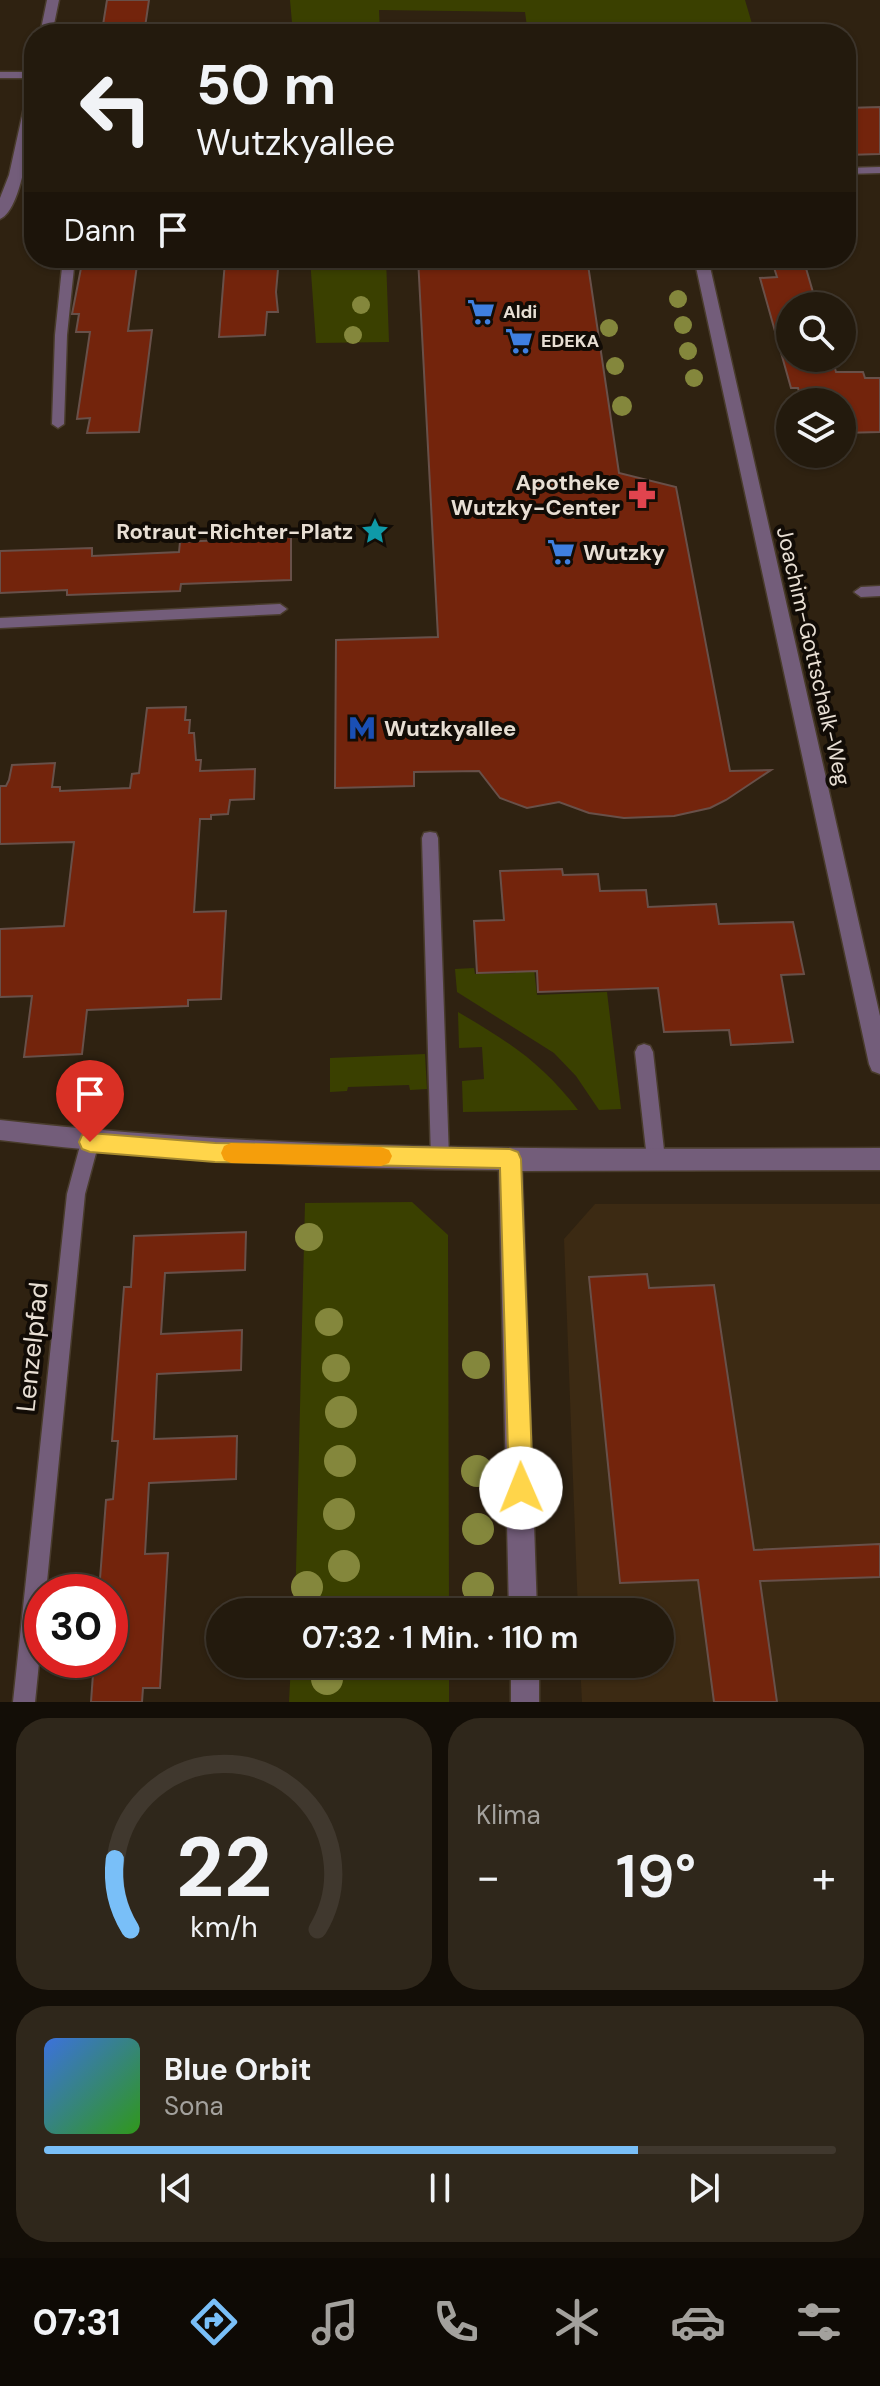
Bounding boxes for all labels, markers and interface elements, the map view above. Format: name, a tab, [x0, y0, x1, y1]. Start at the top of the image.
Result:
text: 50 m	[196, 48, 336, 121]
icon: left	[64, 56, 168, 160]
text: Wutzkyallee	[196, 119, 395, 166]
icon: arrive	[151, 208, 195, 252]
text: Dann	[64, 211, 135, 250]
map controls	[776, 292, 856, 468]
button: search	[776, 292, 856, 372]
supermarket icon: Aldi	[466, 297, 496, 327]
place label: Aldi	[503, 300, 537, 324]
supermarket icon: EDEKA	[504, 326, 534, 356]
place label: EDEKA	[541, 329, 599, 353]
button: layers	[776, 388, 856, 468]
place label: Apotheke Wutzky-Center	[451, 468, 620, 522]
pharmacy icon: Apotheke Wutzky-Center	[627, 480, 657, 510]
place icon: Rotraut-Richter-Platz	[360, 516, 390, 546]
place label: Rotraut-Richter-Platz	[116, 517, 353, 546]
street label: Joachim-Gottschalk-Weg	[770, 524, 857, 788]
supermarket icon: Wutzky	[546, 537, 576, 567]
place label: Wutzky	[583, 538, 665, 567]
metro station icon: Wutzkyallee	[347, 713, 377, 743]
place label: Wutzkyallee	[384, 714, 516, 743]
pin	[56, 1060, 124, 1142]
icon: arrive	[68, 1072, 112, 1116]
street label: Lenzelpfad	[8, 1280, 56, 1414]
position arrow	[479, 1446, 563, 1530]
speed limit sign: 30	[24, 1574, 128, 1678]
text: 07:32 · 1 Min. · 110 m	[302, 1618, 578, 1657]
text: Klima	[476, 1798, 541, 1832]
text: 22	[176, 1813, 272, 1922]
text: 19°	[616, 1837, 696, 1916]
text: −	[476, 1848, 500, 1906]
text: +	[812, 1848, 836, 1906]
text: km/h	[190, 1909, 258, 1946]
text: Blue Orbit	[164, 2050, 311, 2089]
text: Sona	[164, 2089, 224, 2123]
icon: previous	[154, 2166, 198, 2210]
icon: pause	[418, 2166, 462, 2210]
icon: next	[682, 2166, 726, 2210]
icon: directions	[186, 2294, 242, 2350]
icon: music	[307, 2294, 363, 2350]
icon: phone	[428, 2294, 484, 2350]
icon: climate	[549, 2294, 605, 2350]
icon: car	[670, 2294, 726, 2350]
icon: filters	[791, 2294, 847, 2350]
text: 07:31	[33, 2299, 121, 2346]

